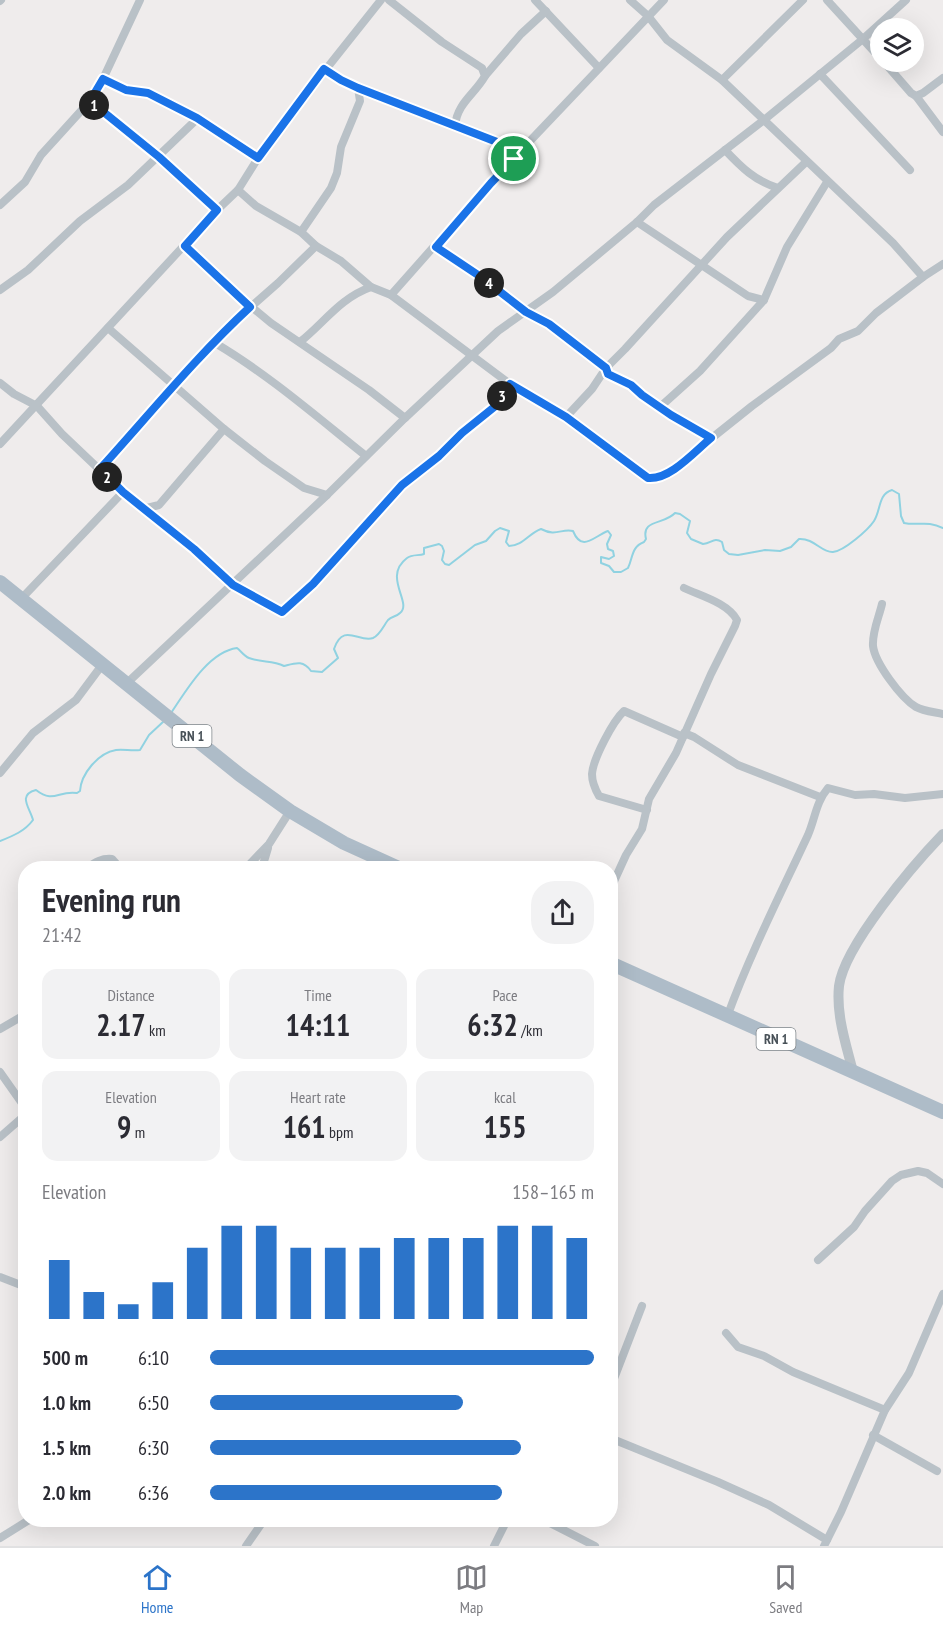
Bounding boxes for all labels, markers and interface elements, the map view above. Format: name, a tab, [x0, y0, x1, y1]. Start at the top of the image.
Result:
map controls	[870, 18, 924, 72]
button: layers	[870, 18, 924, 72]
pin: 1	[79, 90, 109, 120]
text: 1	[90, 95, 98, 115]
pin	[488, 133, 539, 184]
icon: arrive	[497, 142, 530, 175]
pin: 4	[474, 268, 504, 298]
text: 4	[485, 273, 493, 293]
pin: 3	[487, 381, 517, 411]
text: 3	[498, 386, 506, 406]
pin: 2	[92, 462, 122, 492]
text: 2	[103, 467, 111, 487]
road number: RN 1	[172, 725, 212, 747]
text: Evening run	[42, 878, 181, 921]
button: share	[531, 881, 594, 944]
text: 21:42	[42, 922, 82, 948]
text: Distance	[107, 985, 155, 1005]
text: Time	[304, 985, 332, 1005]
text: Pace	[492, 985, 518, 1005]
text: 2.17	[96, 1005, 146, 1044]
text: 14:11	[286, 1005, 350, 1044]
text: 6:32	[467, 1005, 518, 1044]
text: km	[146, 1020, 166, 1040]
text: /km	[518, 1020, 543, 1040]
road number: RN 1	[756, 1028, 796, 1050]
text: Elevation	[105, 1087, 157, 1107]
text: Heart rate	[290, 1087, 346, 1107]
text: kcal	[494, 1087, 516, 1107]
text: 9	[117, 1107, 131, 1146]
text: 161	[283, 1107, 326, 1146]
text: 155	[483, 1107, 527, 1146]
text: m	[131, 1122, 145, 1142]
text: bpm	[326, 1122, 353, 1142]
text: Elevation	[42, 1179, 106, 1205]
text: 158–165 m	[512, 1179, 594, 1205]
text: 500 m	[42, 1345, 88, 1371]
text: 6:10	[138, 1345, 169, 1371]
text: 1.0 km	[42, 1390, 91, 1416]
text: 6:50	[138, 1390, 169, 1416]
text: 1.5 km	[42, 1435, 91, 1461]
text: 6:30	[138, 1435, 169, 1461]
text: 2.0 km	[42, 1480, 91, 1506]
text: 6:36	[138, 1480, 169, 1506]
tab: Home	[141, 1561, 174, 1617]
tab: Map	[455, 1561, 488, 1617]
tab: Saved	[769, 1561, 802, 1617]

